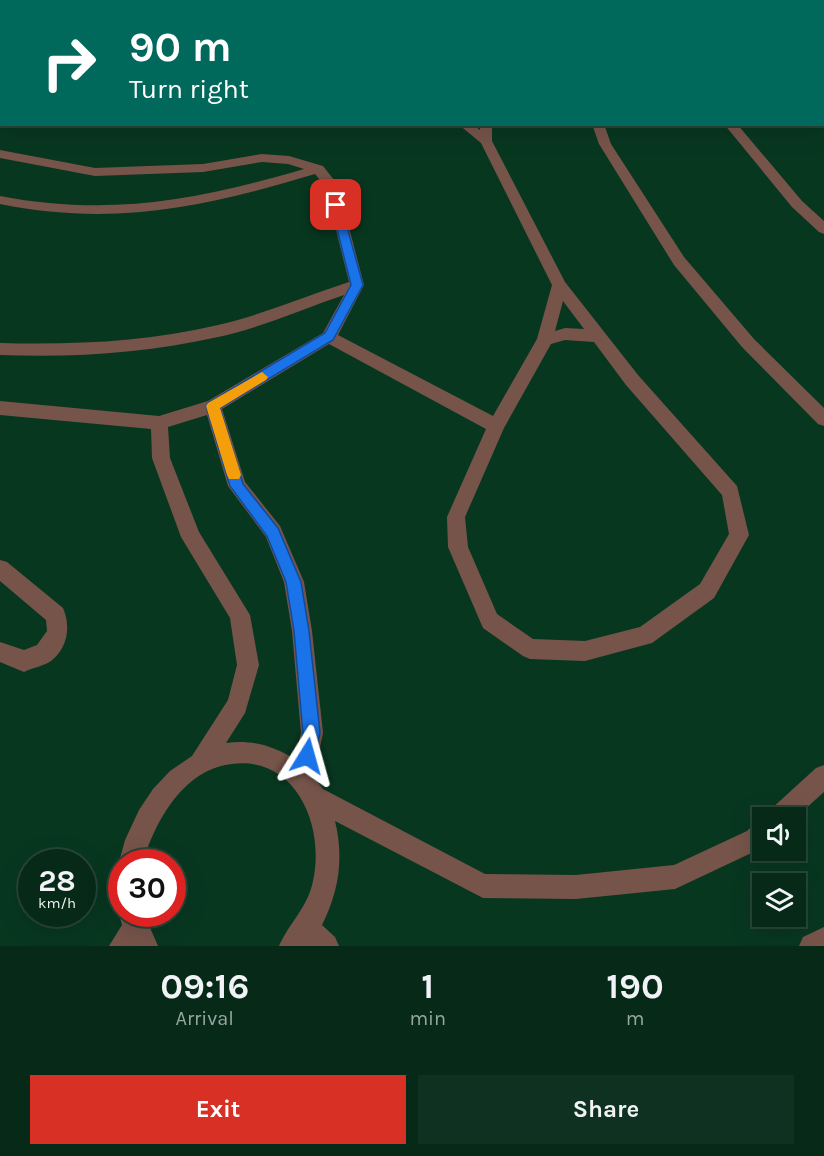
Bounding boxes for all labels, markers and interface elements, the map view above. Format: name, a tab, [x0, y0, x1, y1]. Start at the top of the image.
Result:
text: 90 m	[129, 22, 232, 72]
icon: right	[30, 24, 108, 102]
text: Turn right	[129, 73, 249, 105]
pin	[310, 179, 361, 230]
icon: arrive	[319, 188, 352, 221]
position arrow	[275, 724, 339, 788]
map controls	[752, 807, 806, 927]
button: sound	[752, 807, 806, 861]
speed limit sign: 30	[108, 849, 186, 927]
text: 28	[38, 863, 76, 899]
button: layers	[752, 873, 806, 927]
text: km/h	[38, 894, 76, 912]
text: 09:16	[160, 965, 249, 1007]
text: 1	[421, 965, 434, 1007]
text: 190	[606, 965, 664, 1007]
text: Arrival	[175, 1007, 234, 1030]
text: min	[409, 1007, 446, 1030]
text: m	[626, 1007, 644, 1030]
button: Exit	[30, 1075, 406, 1144]
button: Share	[418, 1075, 794, 1144]

